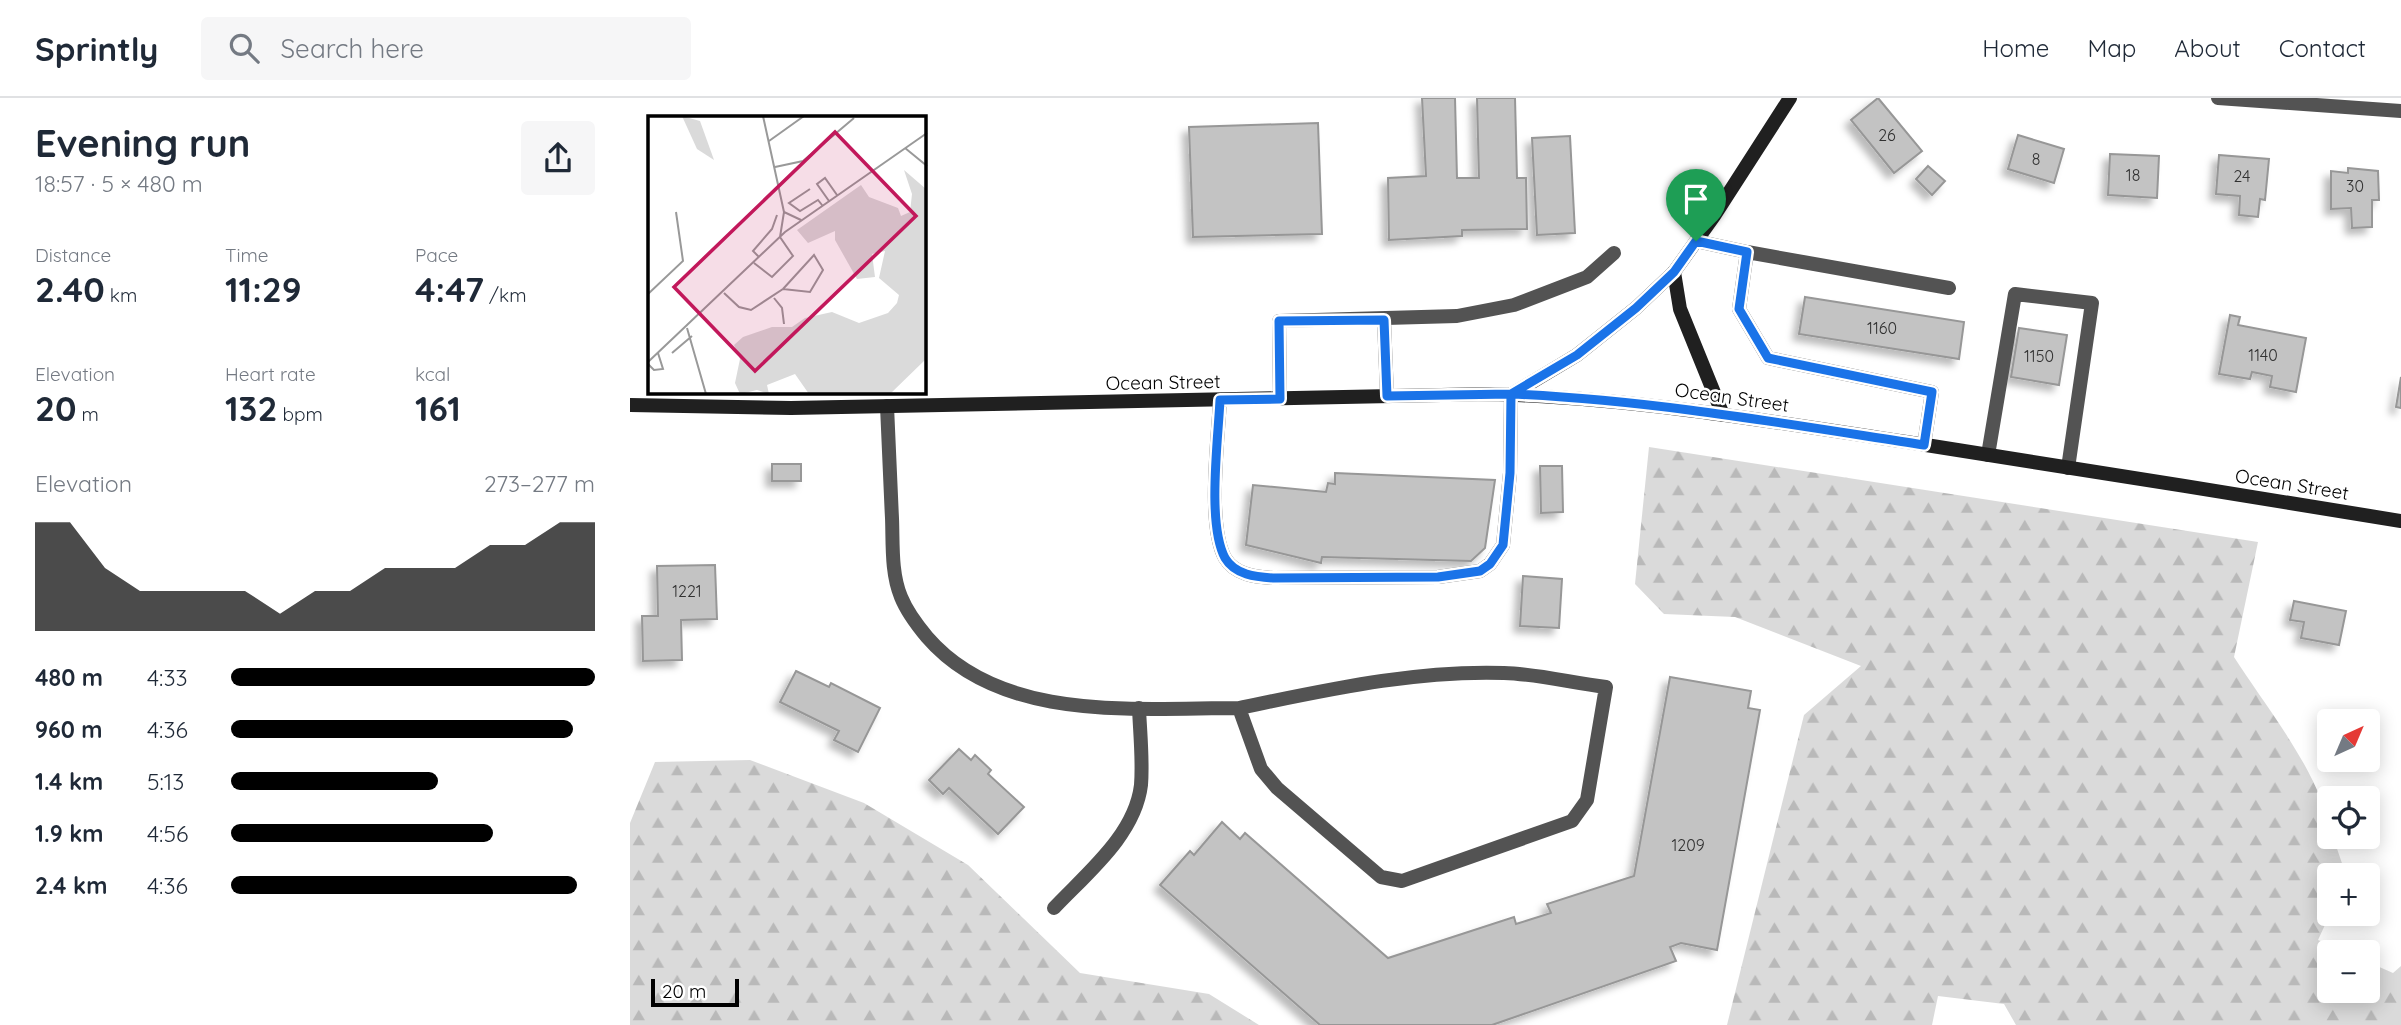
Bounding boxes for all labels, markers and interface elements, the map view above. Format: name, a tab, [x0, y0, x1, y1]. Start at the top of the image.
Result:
search box	[201, 17, 691, 80]
text: Sprintly	[35, 28, 159, 69]
icon: search	[225, 29, 263, 67]
text: Search here	[281, 32, 424, 65]
text: Home	[1982, 33, 2049, 63]
text: Map	[2087, 33, 2136, 63]
text: About	[2174, 33, 2241, 63]
text: Contact	[2279, 33, 2366, 63]
inset map	[648, 116, 926, 394]
text: Evening run	[35, 119, 250, 167]
button: share	[521, 121, 595, 195]
house number: 26	[1878, 125, 1896, 145]
house number: 8	[2032, 149, 2040, 169]
house number: 18	[2126, 165, 2140, 185]
house number: 24	[2233, 166, 2251, 186]
text: 18:57 · 5 × 480 m	[35, 169, 203, 198]
pin	[1666, 169, 1726, 241]
house number: 30	[2346, 176, 2364, 196]
icon: arrive	[1677, 180, 1715, 218]
text: Distance	[35, 243, 111, 267]
text: Time	[225, 243, 269, 267]
text: Pace	[415, 243, 458, 267]
text: 2.40	[35, 267, 105, 311]
text: 11:29	[225, 267, 302, 311]
text: 4:47	[415, 267, 484, 311]
text: km	[105, 283, 137, 307]
text: /km	[484, 283, 527, 307]
house number: 1160	[1867, 318, 1897, 338]
house number: 1140	[2248, 345, 2278, 365]
house number: 1150	[2024, 346, 2054, 366]
text: Elevation	[35, 362, 115, 386]
text: Heart rate	[225, 362, 316, 386]
text: kcal	[415, 362, 450, 386]
street label: Ocean Street	[1105, 369, 1221, 395]
street label: Ocean Street	[1673, 377, 1791, 417]
text: 20	[35, 386, 76, 430]
text: 132	[225, 386, 277, 430]
text: 161	[415, 386, 461, 430]
text: m	[76, 402, 99, 426]
text: bpm	[277, 402, 323, 426]
street label: Ocean Street	[2233, 463, 2351, 505]
text: Elevation	[35, 469, 132, 498]
text: 273–277 m	[484, 469, 595, 498]
house number: 1221	[672, 581, 702, 601]
text: 480 m	[35, 663, 103, 692]
text: 4:33	[147, 663, 188, 692]
north arrow	[2317, 709, 2380, 772]
map controls	[2317, 709, 2380, 1003]
text: 960 m	[35, 715, 103, 744]
text: 4:36	[147, 715, 188, 744]
text: 1.4 km	[35, 767, 103, 796]
text: 5:13	[147, 767, 184, 796]
button: locate	[2317, 786, 2380, 849]
text: 1.9 km	[35, 819, 103, 848]
text: 4:56	[147, 819, 188, 848]
house number: 1209	[1671, 835, 1705, 855]
button: +	[2317, 863, 2380, 926]
text: 2.4 km	[35, 871, 107, 900]
text: 4:36	[147, 871, 188, 900]
button: −	[2317, 940, 2380, 1003]
scale bar	[651, 976, 738, 1008]
text: 20 m	[662, 979, 706, 1003]

